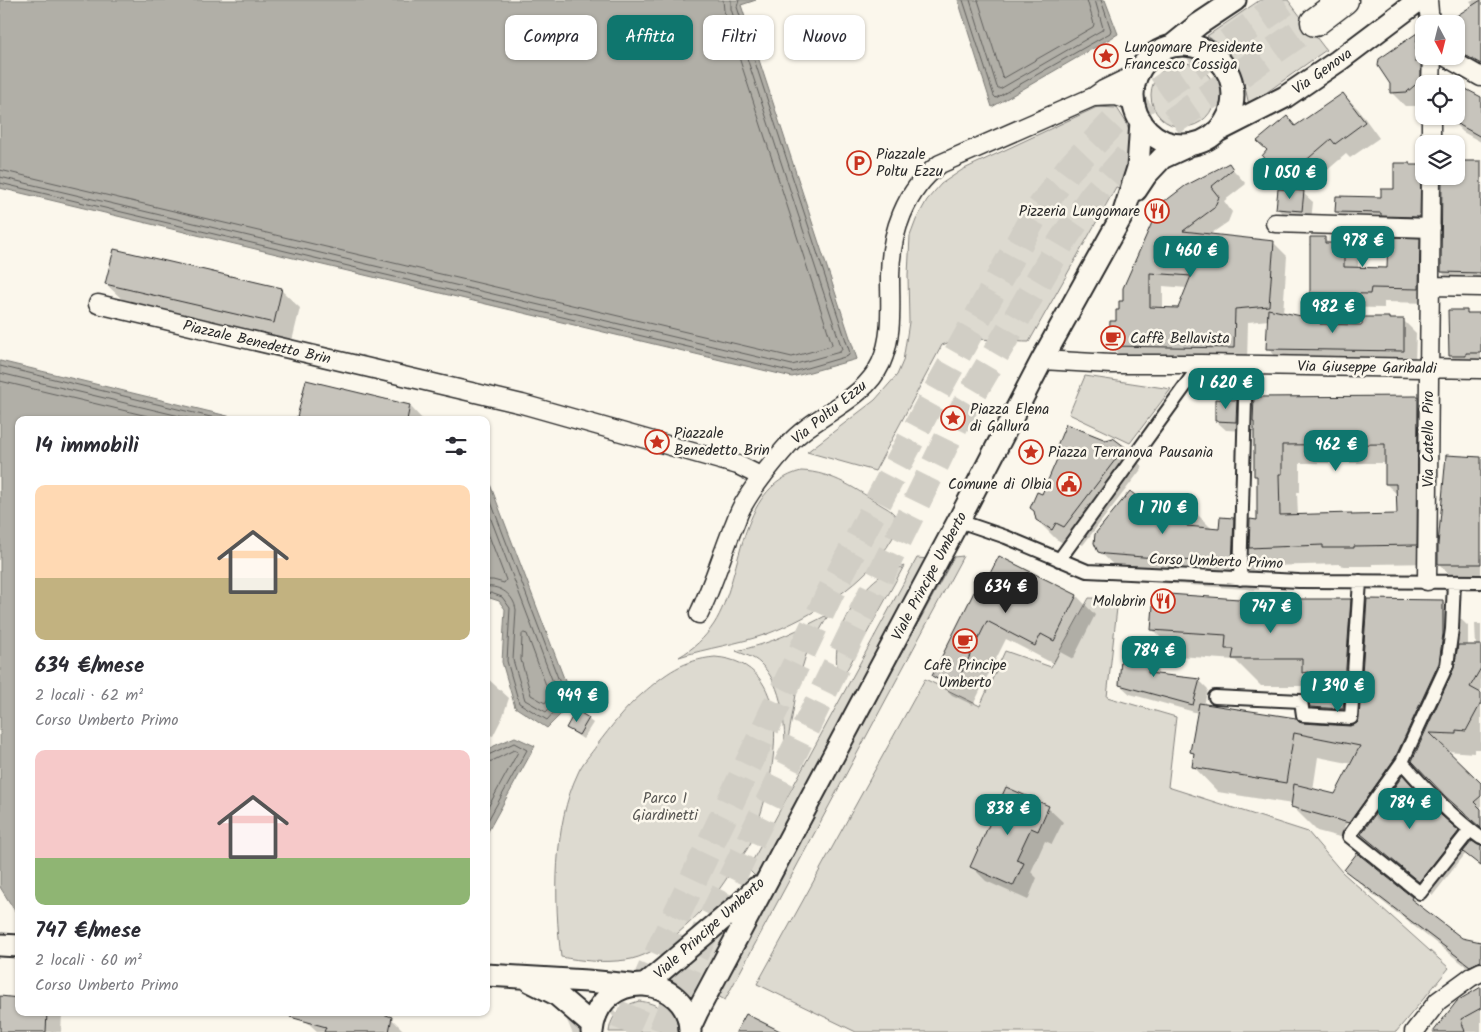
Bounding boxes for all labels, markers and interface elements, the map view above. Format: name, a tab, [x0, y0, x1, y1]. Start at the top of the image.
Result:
chip: Compra	[505, 15, 597, 60]
chip: Affitta	[607, 15, 693, 60]
chip: Filtri	[703, 15, 774, 60]
chip: Nuovo	[784, 15, 865, 60]
north arrow	[1415, 15, 1465, 65]
map controls	[1415, 15, 1465, 185]
place label: Lungomare Presidente Francesco Cossiga	[1124, 36, 1263, 77]
street label: Via Genova	[1288, 42, 1358, 101]
place icon: Lungomare Presidente Francesco Cossiga	[1093, 43, 1119, 69]
button: locate	[1415, 75, 1465, 125]
button: layers	[1415, 135, 1465, 185]
place label: Piazzale Poltu Ezzu	[876, 143, 943, 184]
parking icon: Piazzale Poltu Ezzu	[846, 150, 872, 176]
pin: 1 050 €	[1244, 158, 1336, 200]
text: 1 050 €	[1264, 161, 1316, 186]
restaurant icon: Pizzeria Lungomare	[1144, 198, 1170, 224]
place label: Pizzeria Lungomare	[1019, 200, 1140, 224]
pin: 978 €	[1328, 226, 1398, 268]
text: 978 €	[1342, 229, 1384, 254]
pin: 1 460 €	[1145, 236, 1237, 278]
text: 1 460 €	[1165, 239, 1217, 264]
pin: 982 €	[1298, 292, 1368, 334]
text: 982 €	[1311, 295, 1355, 320]
street label: Piazzale Benedetto Brin	[180, 314, 333, 372]
cafe icon: Caffè Bellavista	[1100, 325, 1126, 351]
place label: Caffè Bellavista	[1130, 327, 1230, 351]
street label: Via Giuseppe Garibaldi	[1297, 355, 1438, 381]
pin: 1 620 €	[1180, 368, 1272, 410]
text: 1 620 €	[1199, 371, 1253, 396]
street label: Via Poltu Ezzu	[787, 375, 873, 451]
street label: Via Catello Piro	[1417, 390, 1441, 487]
place label: Piazza Elena di Gallura	[970, 398, 1049, 439]
place icon: Piazza Elena di Gallura	[940, 405, 966, 431]
place label: Piazzale Benedetto Brin	[674, 422, 770, 463]
place icon: Piazzale Benedetto Brin	[644, 429, 670, 455]
text: 14 immobili	[35, 430, 139, 463]
pin: 962 €	[1301, 430, 1371, 472]
icon: filters	[442, 432, 470, 460]
text: 962 €	[1315, 433, 1357, 458]
place icon: Piazza Terranova Pausania	[1018, 439, 1044, 465]
place label: Piazza Terranova Pausania	[1048, 441, 1213, 465]
public building icon: Comune di Olbia	[1056, 471, 1082, 497]
place label: Comune di Olbia	[948, 473, 1052, 497]
pin: 1 710 €	[1117, 492, 1209, 535]
text: 1 710 €	[1139, 496, 1187, 521]
street label: Viale Principe Umberto	[886, 508, 974, 645]
icon: home	[208, 517, 298, 607]
street label: Corso Umberto Primo	[1148, 548, 1284, 576]
pin: 634 €	[971, 572, 1041, 614]
text: 634 €	[985, 575, 1027, 600]
restaurant icon: Molobrin	[1150, 588, 1176, 614]
place label: Molobrin	[1092, 590, 1146, 614]
pin: 747 €	[1236, 592, 1306, 634]
text: 747 €	[1251, 595, 1291, 620]
cafe icon: Cafè Principe Umberto	[952, 628, 978, 654]
pin: 784 €	[1119, 636, 1189, 678]
text: 784 €	[1133, 639, 1175, 664]
text: 634 €/mese	[35, 650, 144, 683]
place label: Cafè Principe Umberto	[923, 654, 1007, 695]
pin: 1 390 €	[1292, 670, 1384, 713]
text: 1 390 €	[1312, 674, 1364, 699]
pin: 949 €	[542, 680, 612, 723]
text: 2 locali · 62 m²	[35, 683, 143, 708]
text: 949 €	[556, 684, 598, 709]
text: Corso Umberto Primo	[35, 708, 178, 733]
icon: home	[208, 782, 298, 872]
park label: Parco I Giardinetti	[632, 787, 699, 828]
pin: 784 €	[1375, 788, 1445, 830]
text: 784 €	[1389, 791, 1431, 816]
pin: 838 €	[973, 794, 1043, 836]
text: 838 €	[986, 797, 1030, 822]
street label: Viale Principe Umberto	[649, 872, 771, 985]
text: 747 €/mese	[35, 915, 141, 948]
text: 2 locali · 60 m²	[35, 948, 142, 973]
text: Corso Umberto Primo	[35, 973, 178, 998]

